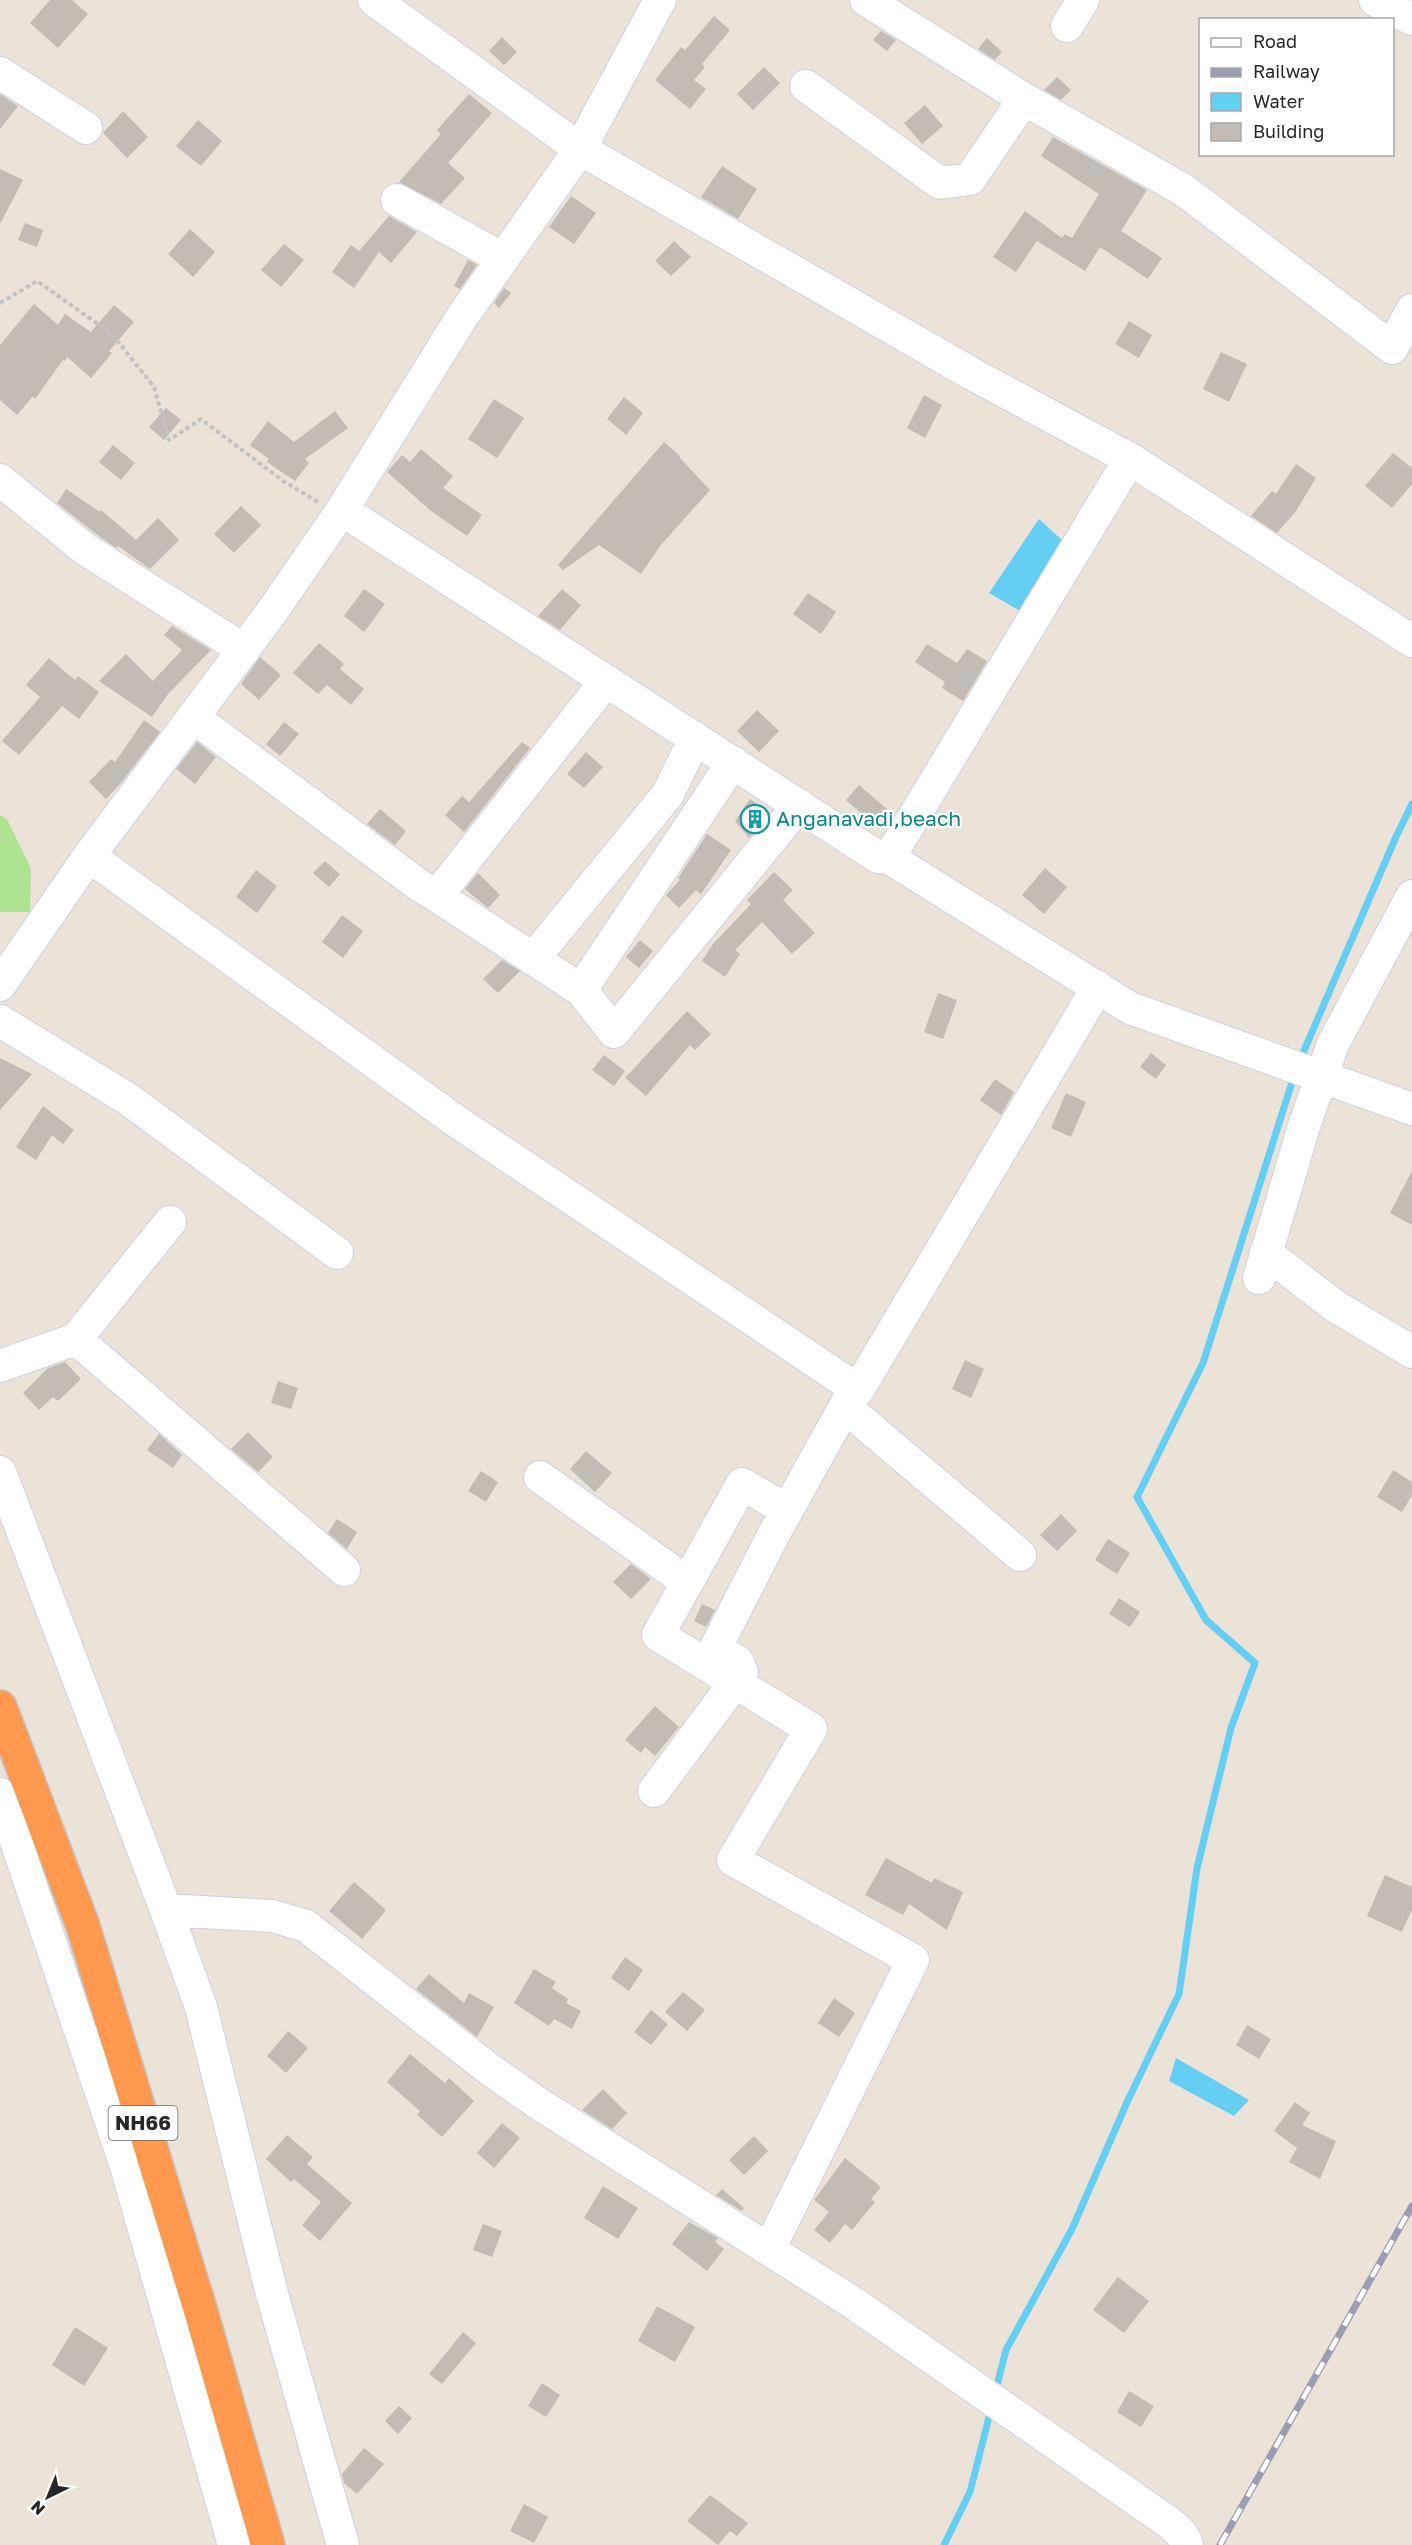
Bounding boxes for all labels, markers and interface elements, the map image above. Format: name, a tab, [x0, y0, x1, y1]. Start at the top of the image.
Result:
legend	[1199, 18, 1394, 156]
text: Road	[1253, 30, 1297, 52]
text: Railway	[1253, 60, 1320, 82]
text: Water	[1253, 90, 1304, 112]
text: Building	[1253, 120, 1324, 142]
building icon: Anganavadi,beach	[739, 803, 771, 835]
place label: Anganavadi,beach	[776, 805, 961, 831]
road number: NH66	[108, 2106, 178, 2140]
north arrow	[18, 2467, 78, 2527]
text: N	[26, 2497, 49, 2519]

